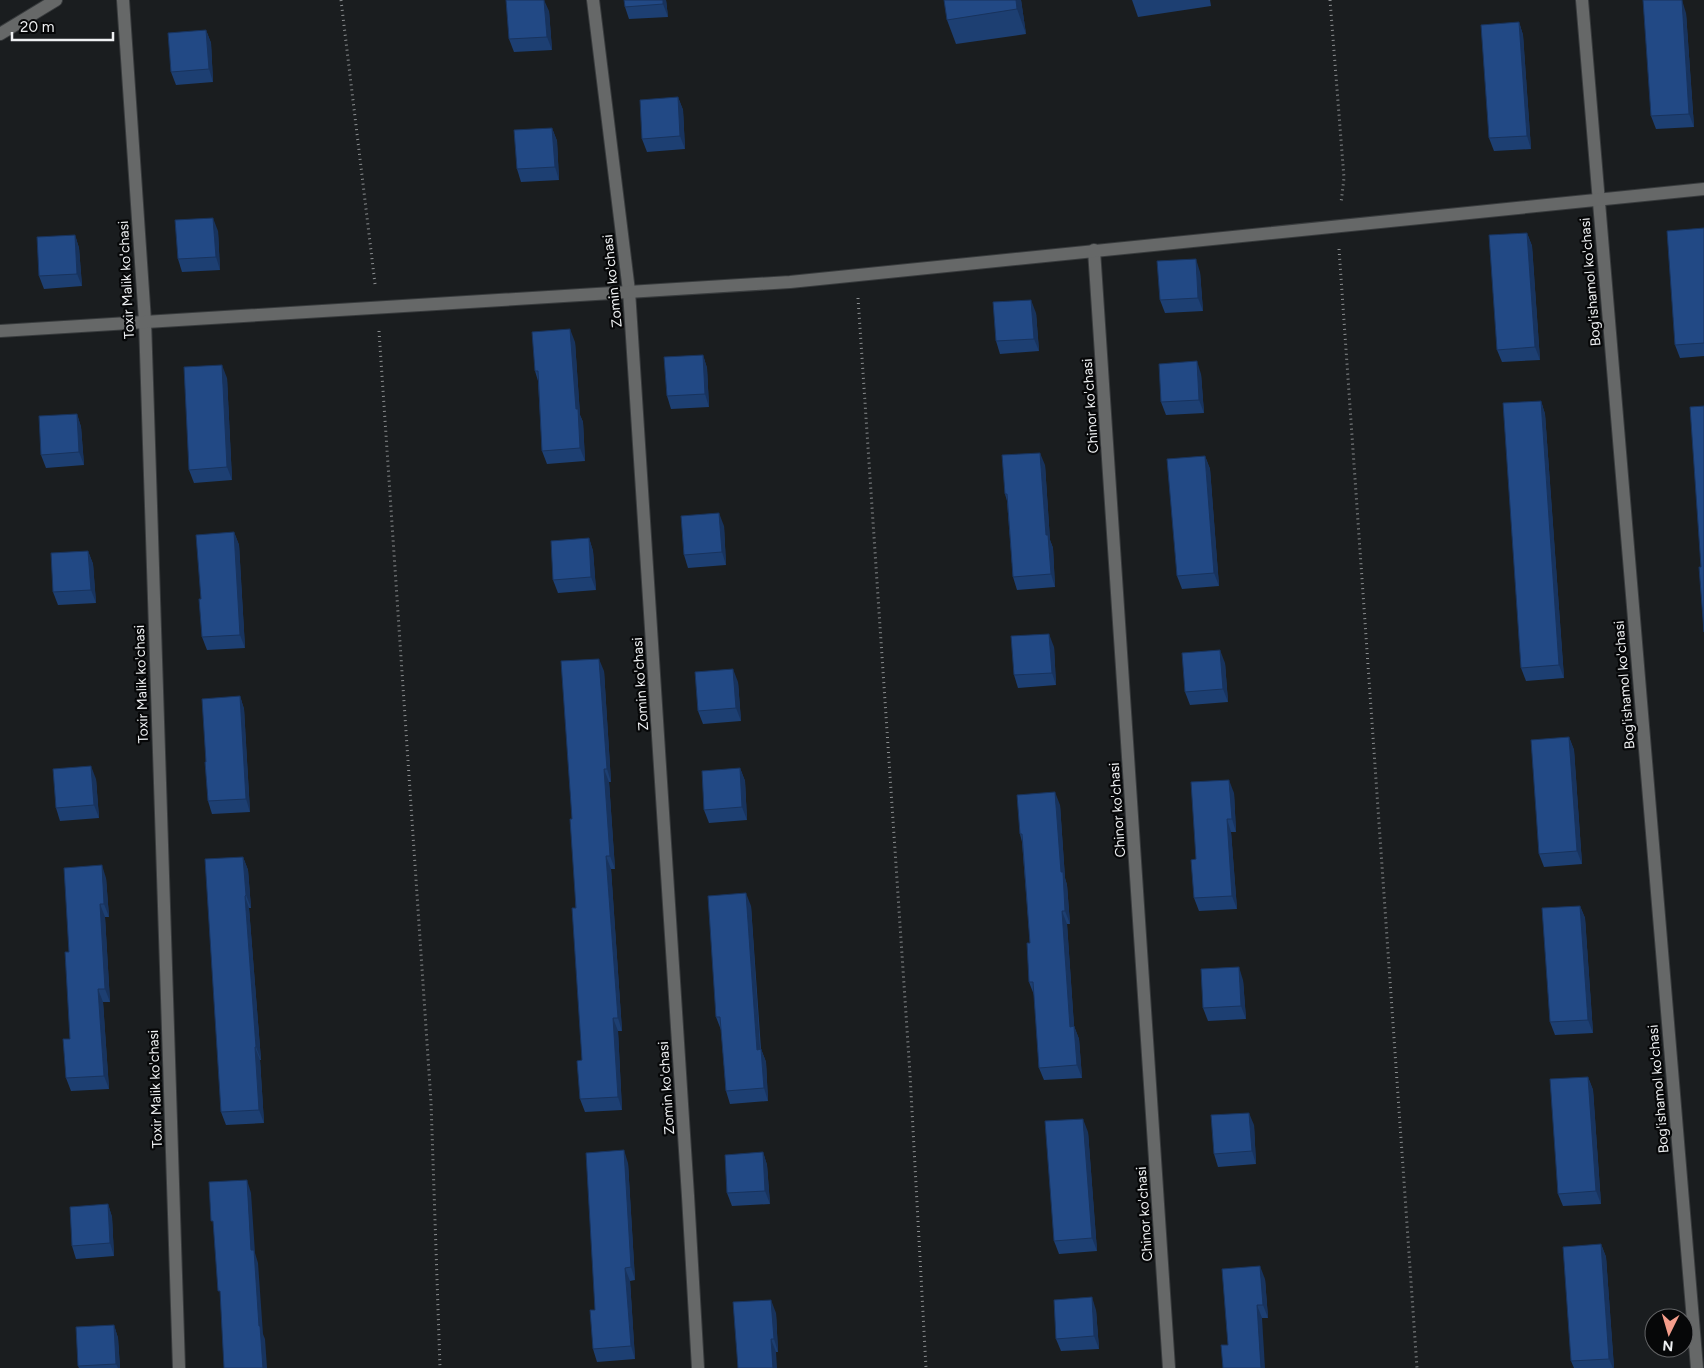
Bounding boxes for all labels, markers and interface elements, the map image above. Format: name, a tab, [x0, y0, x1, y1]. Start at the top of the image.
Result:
scale bar	[12, 10, 114, 42]
text: 20 m	[20, 18, 54, 36]
street label: Bog'ishamol ko'chasi	[1576, 217, 1605, 347]
street label: Toxir Malik ko'chasi	[115, 220, 138, 340]
street label: Zomin ko'chasi	[599, 234, 626, 328]
street label: Chinor ko'chasi	[1079, 358, 1102, 454]
street label: Bog'ishamol ko'chasi	[1610, 620, 1639, 750]
street label: Toxir Malik ko'chasi	[131, 625, 152, 743]
street label: Zomin ko'chasi	[629, 637, 652, 731]
street label: Chinor ko'chasi	[1106, 762, 1129, 858]
street label: Bog'ishamol ko'chasi	[1644, 1024, 1673, 1154]
street label: Toxir Malik ko'chasi	[145, 1030, 166, 1148]
street label: Zomin ko'chasi	[655, 1041, 678, 1135]
street label: Chinor ko'chasi	[1133, 1166, 1156, 1262]
north arrow	[1644, 1308, 1694, 1358]
text: N	[1662, 1337, 1674, 1354]

